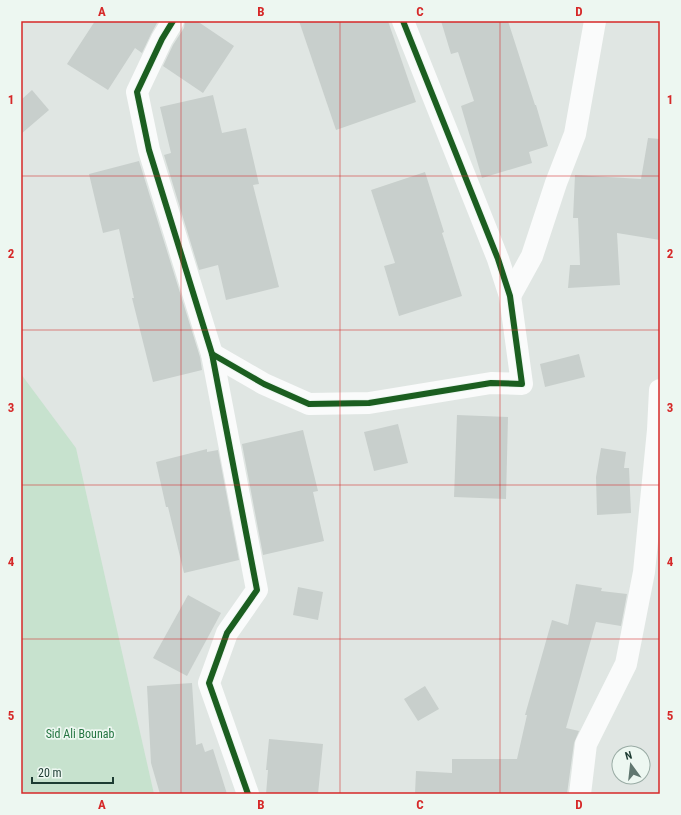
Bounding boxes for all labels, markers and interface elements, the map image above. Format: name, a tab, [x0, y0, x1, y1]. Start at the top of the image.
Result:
text: A	[98, 4, 106, 19]
text: B	[257, 4, 265, 19]
text: C	[416, 4, 424, 19]
text: D	[575, 4, 583, 19]
text: 1	[8, 92, 14, 107]
text: 1	[667, 92, 673, 107]
text: 2	[8, 246, 15, 261]
text: 2	[667, 246, 674, 261]
text: 3	[8, 400, 14, 415]
text: 3	[667, 400, 673, 415]
text: 4	[8, 554, 15, 569]
text: 4	[667, 554, 674, 569]
text: 5	[8, 708, 15, 723]
text: 5	[667, 708, 674, 723]
park label: Sid Ali Bounab	[46, 727, 114, 741]
north arrow	[611, 745, 651, 785]
text: N	[624, 749, 634, 763]
scale bar	[32, 759, 113, 785]
text: 20 m	[38, 766, 62, 780]
text: A	[98, 797, 106, 812]
text: B	[257, 797, 265, 812]
text: C	[416, 797, 424, 812]
text: D	[575, 797, 583, 812]

